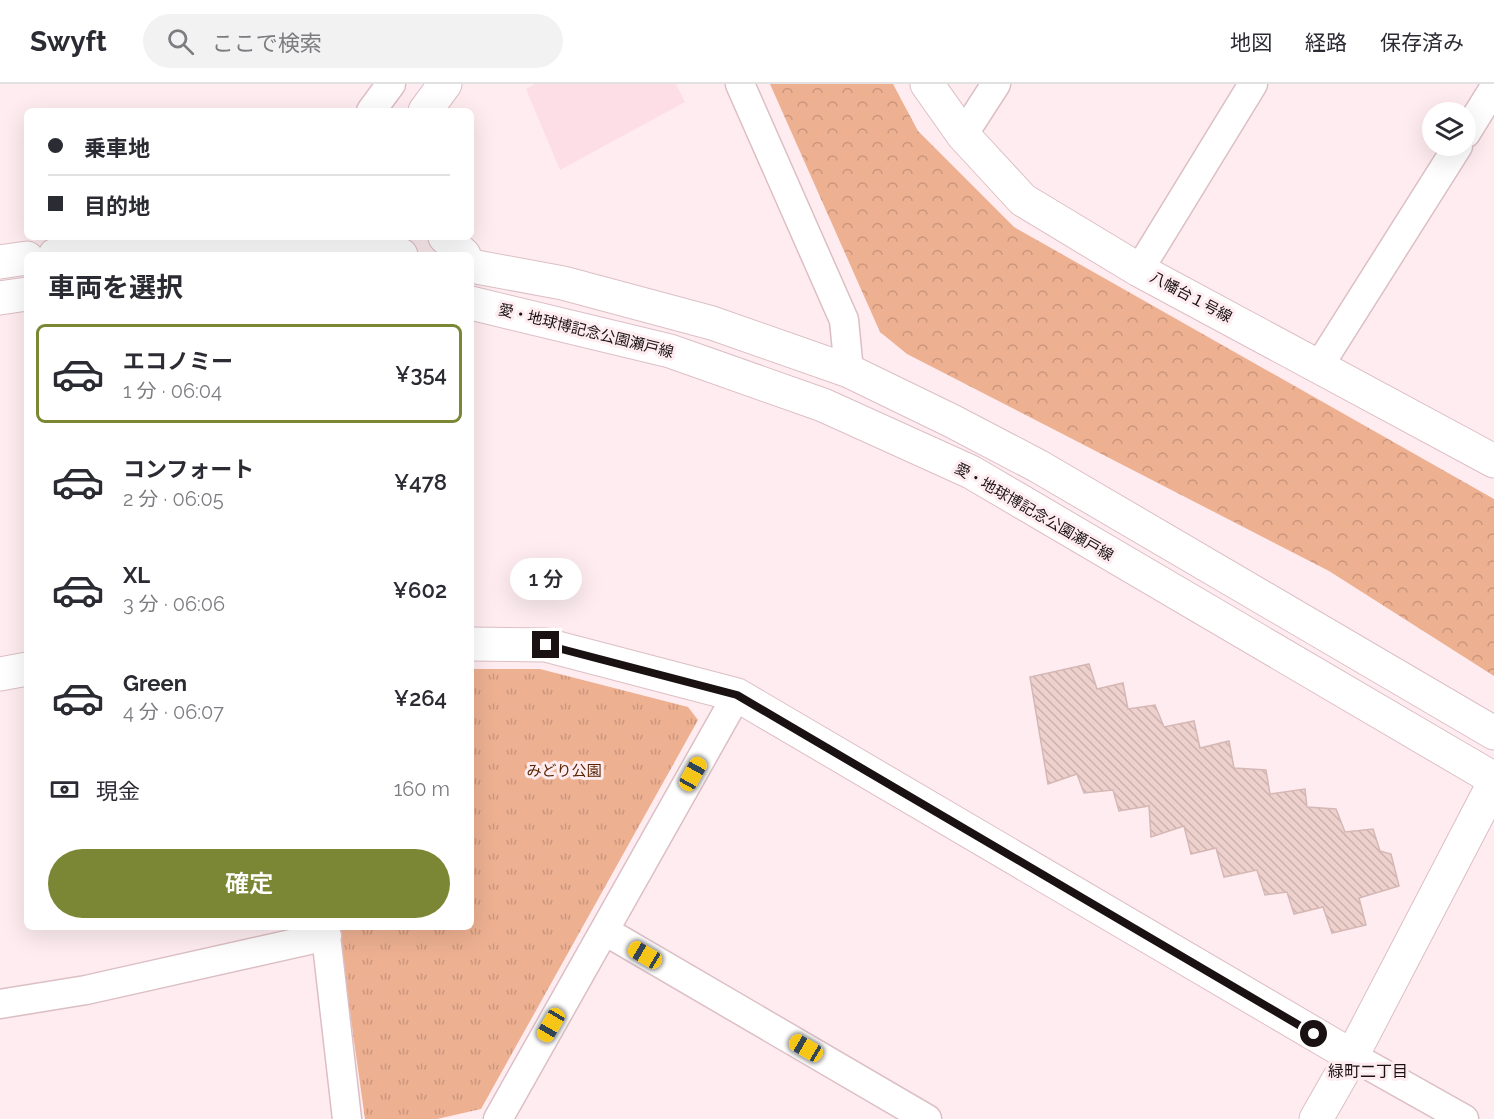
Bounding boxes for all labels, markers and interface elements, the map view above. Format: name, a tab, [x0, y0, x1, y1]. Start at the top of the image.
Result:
search box	[143, 14, 563, 68]
text: Swyft	[30, 25, 107, 58]
icon: search	[164, 25, 197, 58]
text: ここで検索	[212, 30, 322, 56]
text: 地図	[1230, 30, 1272, 55]
text: 経路	[1305, 30, 1347, 55]
text: 保存済み	[1380, 30, 1464, 55]
map controls	[1422, 102, 1476, 156]
button: layers	[1422, 102, 1476, 156]
text: 乗車地	[84, 135, 150, 161]
text: 目的地	[84, 193, 150, 219]
street label: 八幡台１号線	[1147, 268, 1235, 326]
text: 車両を選択	[48, 272, 183, 303]
street label: 愛・地球博記念公園瀬戸線	[496, 300, 676, 362]
icon: car	[51, 347, 105, 401]
text: エコノミー	[123, 348, 233, 374]
text: ¥354	[395, 361, 447, 387]
text: 1 分 · 06:04	[123, 379, 222, 403]
icon: car	[51, 455, 105, 509]
text: コンフォート	[123, 456, 254, 482]
street label: 愛・地球博記念公園瀬戸線	[952, 459, 1116, 565]
text: ¥478	[394, 469, 447, 495]
text: 2 分 · 06:05	[123, 487, 224, 511]
callout: 1 分	[510, 558, 582, 600]
text: XL	[123, 562, 150, 588]
icon: car	[51, 563, 105, 617]
text: 1 分	[529, 567, 563, 591]
text: ¥602	[393, 577, 447, 603]
text: 3 分 · 06:06	[123, 592, 225, 616]
route end	[532, 631, 559, 658]
text: Green	[123, 670, 187, 696]
icon: car	[51, 671, 105, 725]
text: ¥264	[394, 685, 447, 711]
text: 4 分 · 06:07	[123, 700, 224, 724]
car	[676, 754, 710, 794]
park label: みどり公園	[526, 762, 602, 780]
icon: cash	[48, 773, 81, 806]
text: 160 m	[394, 777, 450, 801]
text: 現金	[96, 778, 140, 804]
button: 確定	[48, 849, 450, 918]
car	[625, 938, 665, 972]
car	[534, 1005, 568, 1045]
route start	[1300, 1020, 1327, 1047]
car	[786, 1031, 826, 1065]
district label: 緑町二丁目	[1328, 1062, 1408, 1081]

